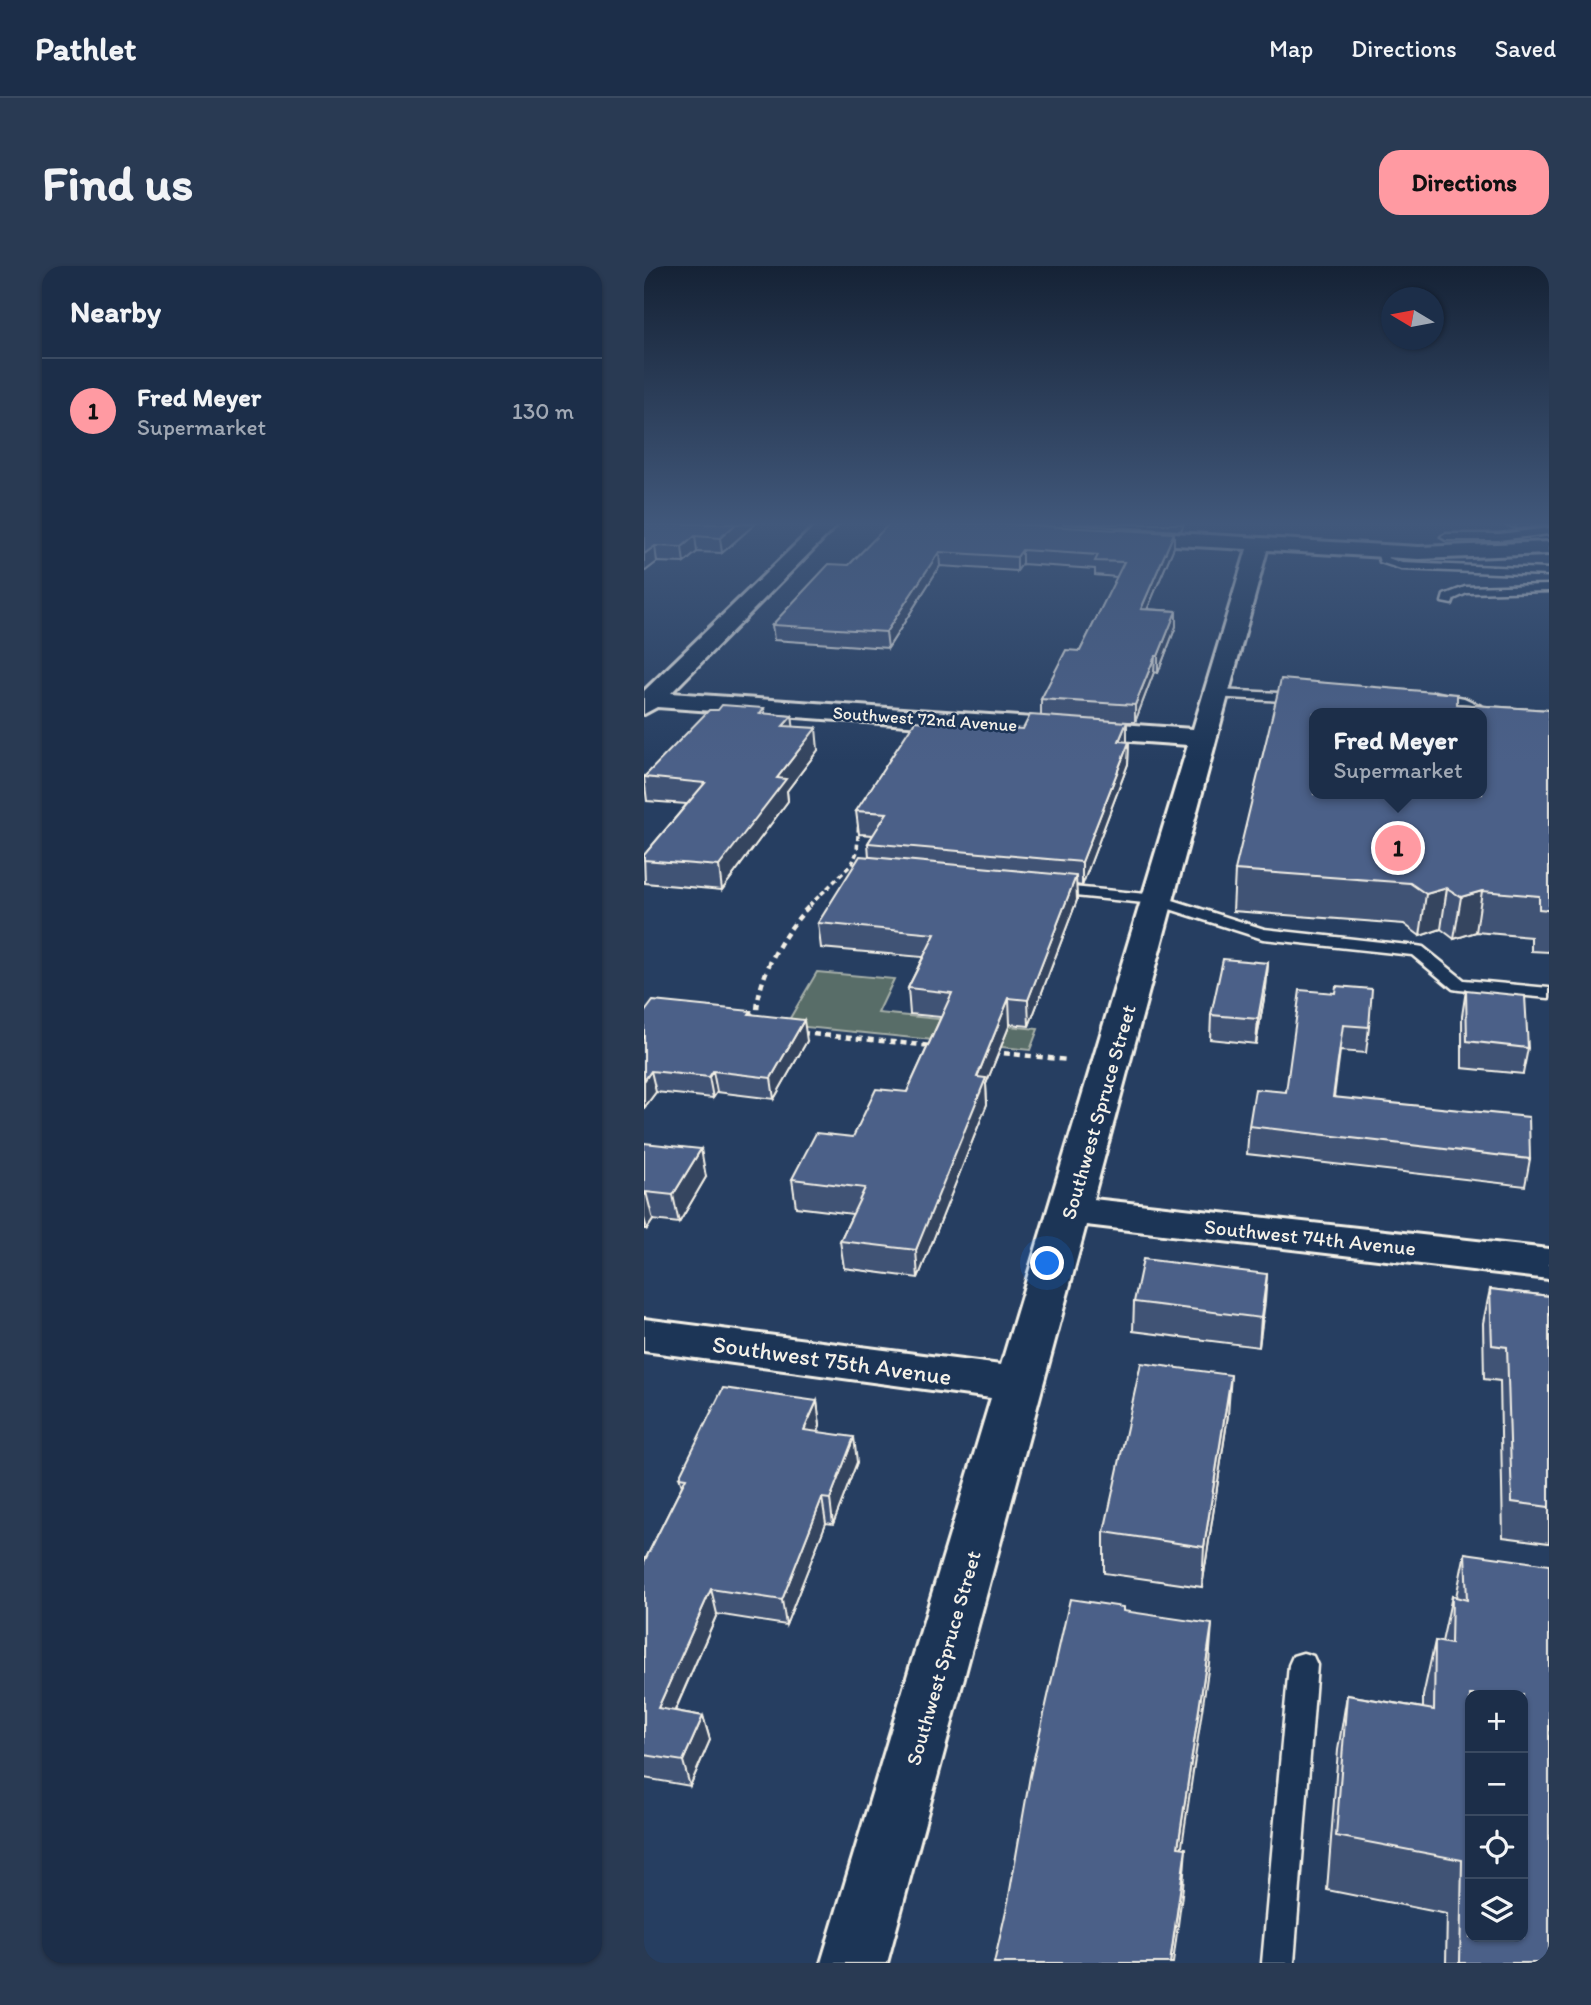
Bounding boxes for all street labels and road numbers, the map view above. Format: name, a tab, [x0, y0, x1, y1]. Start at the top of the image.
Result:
street label: Southwest 72nd Avenue	[832, 702, 1018, 736]
street label: Southwest Spruce Street	[1055, 1002, 1141, 1222]
street label: Southwest 74th Avenue	[1203, 1213, 1417, 1261]
street label: Southwest 75th Avenue	[711, 1329, 953, 1391]
street label: Southwest Spruce Street	[900, 1548, 986, 1768]

